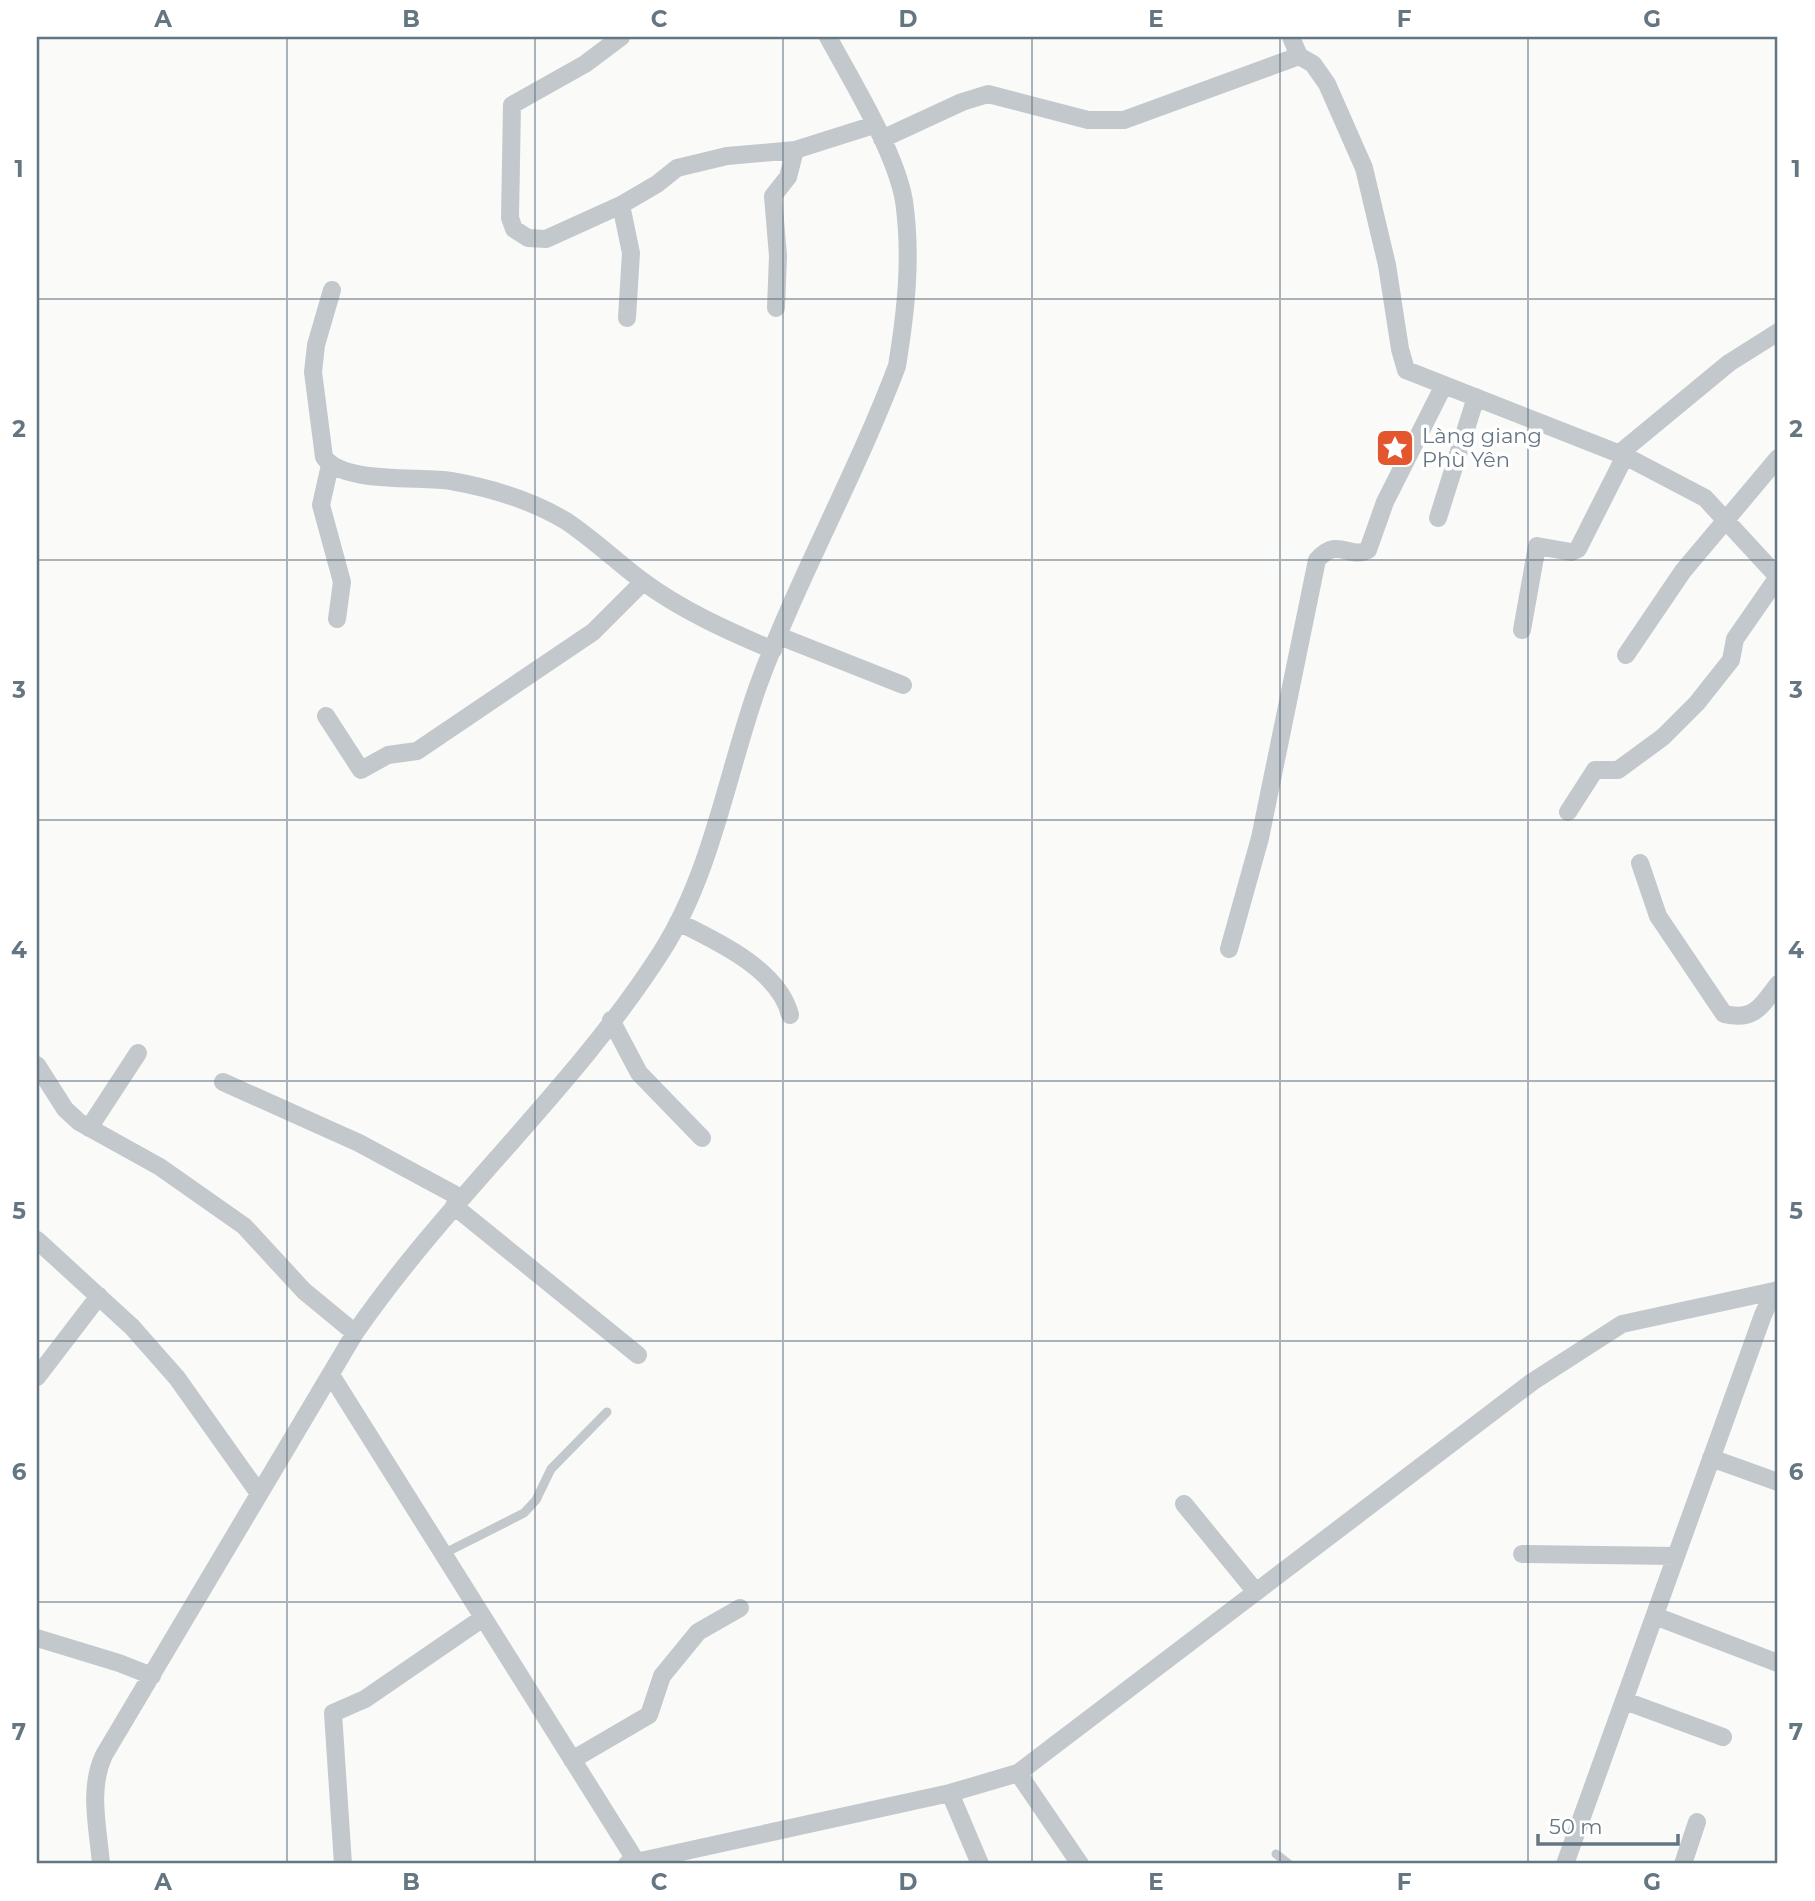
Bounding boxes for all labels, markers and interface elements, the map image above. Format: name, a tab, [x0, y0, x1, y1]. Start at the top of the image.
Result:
text: A	[153, 5, 172, 33]
text: B	[402, 5, 420, 33]
text: C	[651, 5, 668, 33]
text: D	[899, 5, 918, 33]
text: E	[1148, 5, 1164, 33]
text: F	[1397, 5, 1412, 33]
text: G	[1643, 5, 1661, 33]
text: 1	[14, 155, 24, 183]
text: 1	[1791, 155, 1801, 183]
text: 2	[12, 415, 26, 443]
text: 2	[1789, 415, 1803, 443]
place label: Làng giang Phù Yên	[1422, 423, 1542, 472]
place icon: Làng giang Phù Yên	[1374, 427, 1416, 469]
text: 3	[11, 676, 26, 704]
text: 3	[1788, 676, 1803, 704]
text: 4	[11, 936, 27, 964]
text: 4	[1788, 936, 1804, 964]
text: 5	[12, 1197, 26, 1225]
text: 5	[1789, 1197, 1803, 1225]
text: 6	[12, 1458, 27, 1486]
text: 6	[1789, 1458, 1804, 1486]
text: 7	[12, 1718, 26, 1746]
text: 7	[1789, 1718, 1803, 1746]
scale bar	[1538, 1803, 1678, 1847]
text: 50 m	[1549, 1814, 1603, 1839]
text: A	[153, 1868, 172, 1896]
text: B	[402, 1868, 420, 1896]
text: C	[651, 1868, 668, 1896]
text: D	[899, 1868, 918, 1896]
text: E	[1148, 1868, 1164, 1896]
text: F	[1397, 1868, 1412, 1896]
text: G	[1643, 1868, 1661, 1896]

